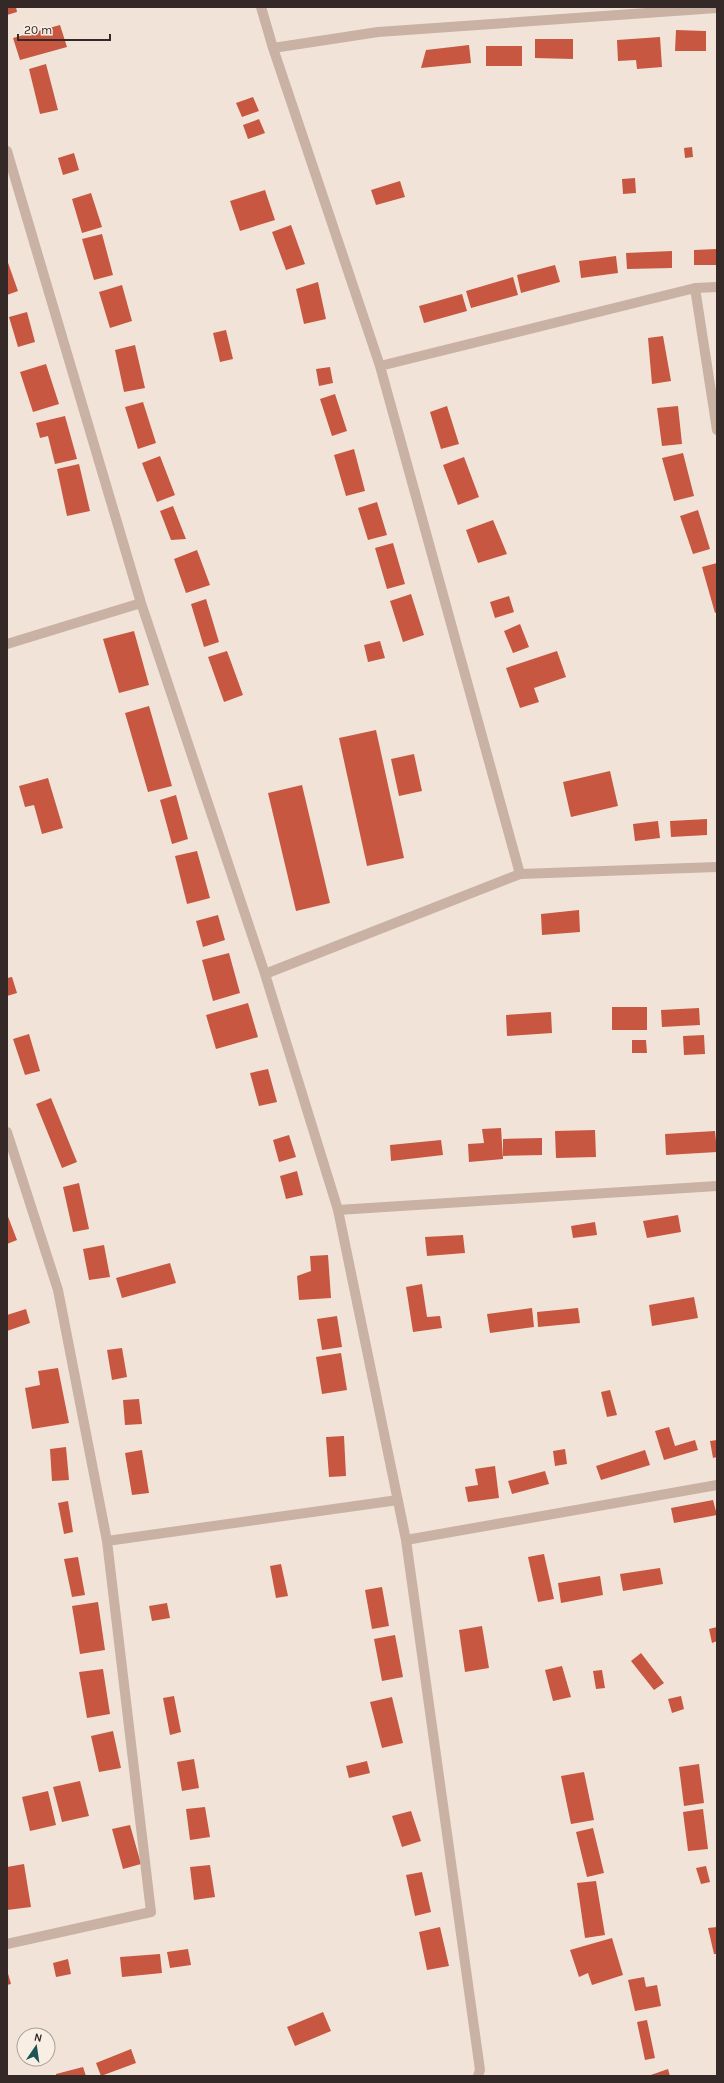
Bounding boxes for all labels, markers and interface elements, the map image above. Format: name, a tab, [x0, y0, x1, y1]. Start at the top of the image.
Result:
scale bar	[18, 16, 110, 42]
text: 20 m	[24, 23, 52, 37]
north arrow	[16, 2027, 56, 2067]
text: N	[33, 2031, 43, 2045]

